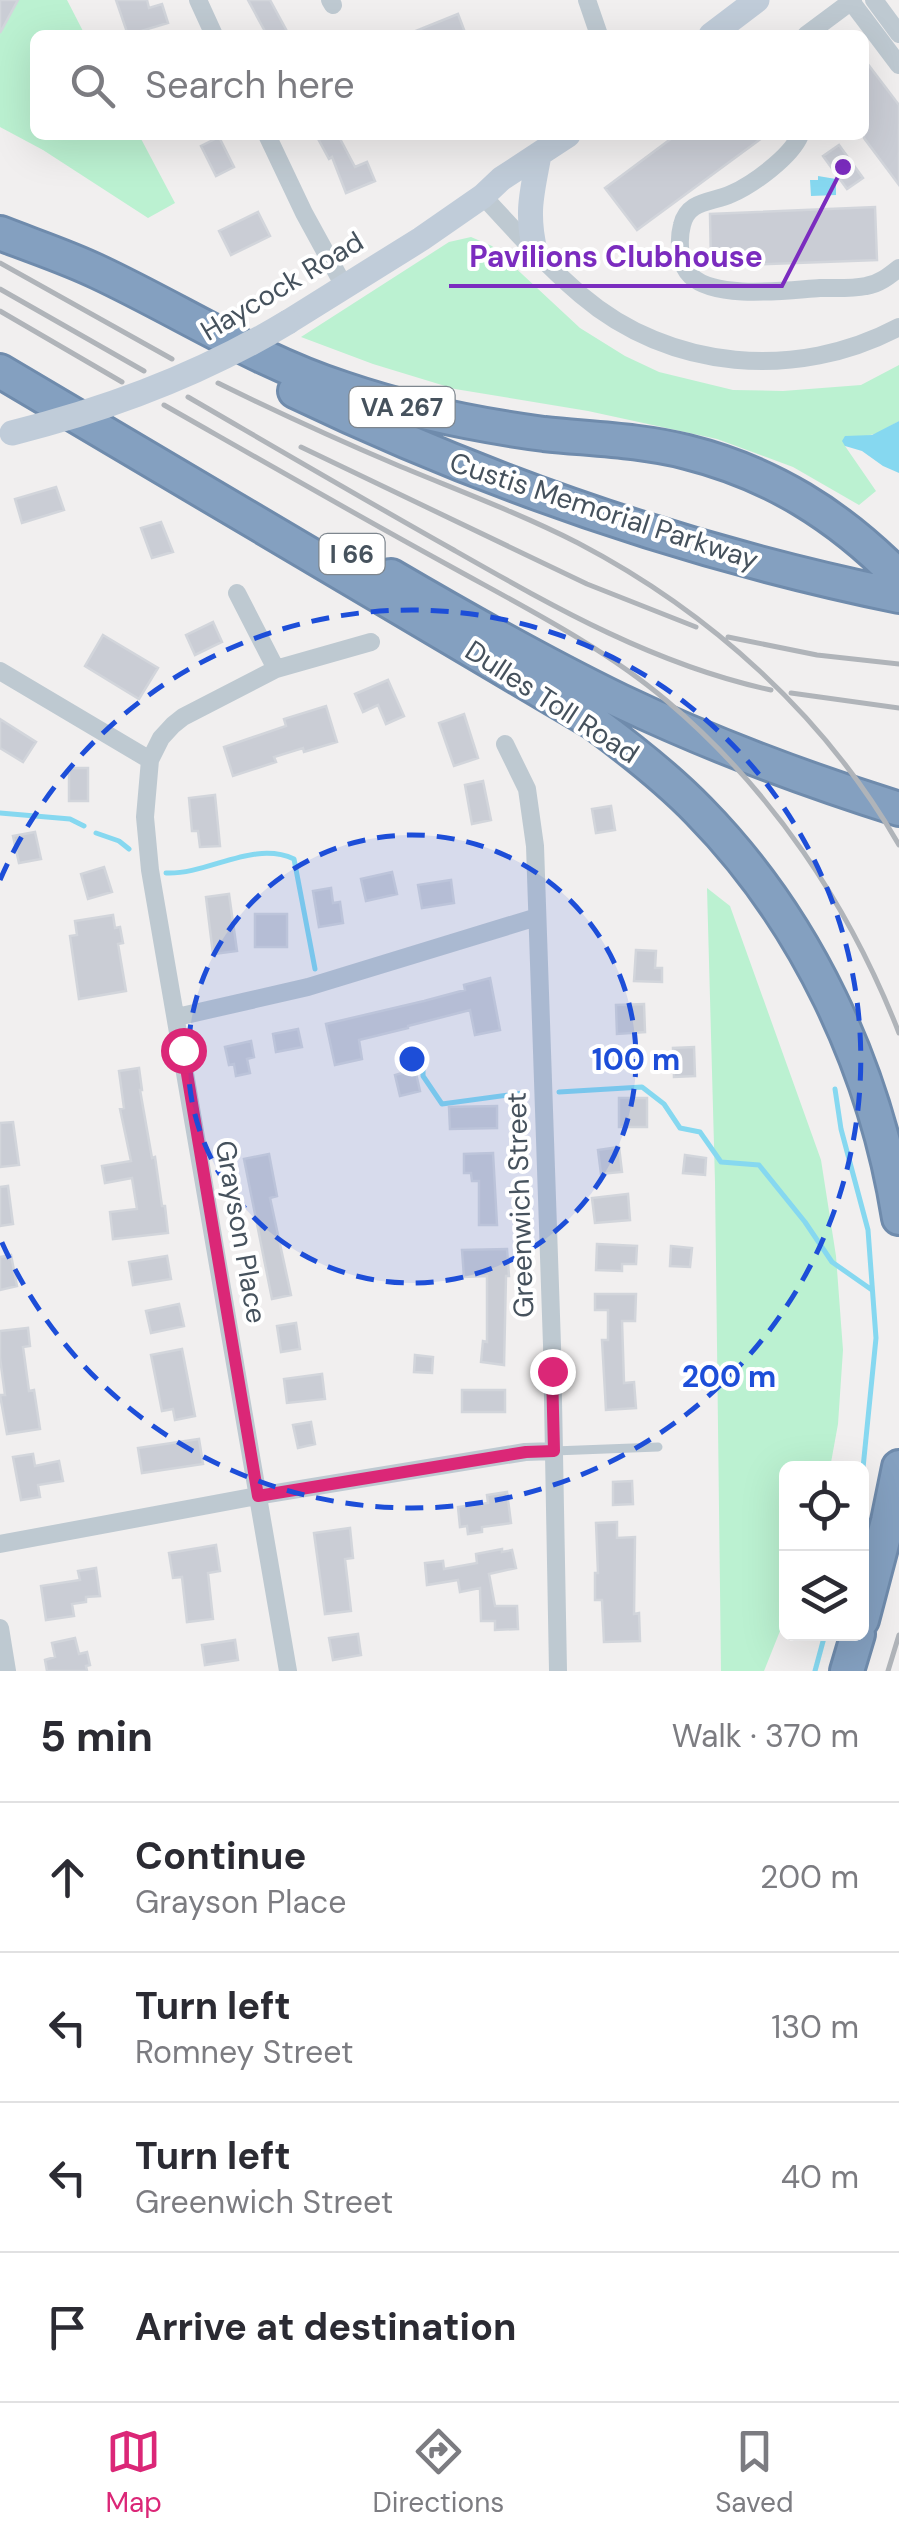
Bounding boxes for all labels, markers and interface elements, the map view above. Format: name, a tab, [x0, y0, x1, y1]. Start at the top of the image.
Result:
search box	[30, 30, 869, 140]
icon: search	[65, 58, 120, 113]
text: Search here	[145, 60, 355, 110]
street label: Haycock Road	[194, 223, 370, 349]
callout: Pavilions Clubhouse	[449, 226, 782, 286]
text: Pavilions Clubhouse	[469, 237, 763, 276]
road number: VA 267	[350, 387, 454, 427]
street label: Custis Memorial Parkway	[445, 444, 763, 578]
road number: I 66	[320, 534, 384, 574]
street label: Dulles Toll Road	[458, 632, 646, 772]
route start	[161, 1028, 207, 1074]
text: 100 m	[592, 1040, 680, 1079]
centre of rings	[394, 1041, 430, 1077]
street label: Greenwich Street	[498, 1091, 542, 1319]
street label: Grayson Place	[207, 1138, 275, 1326]
route end	[530, 1349, 576, 1395]
text: 200 m	[682, 1357, 776, 1396]
map controls	[779, 1461, 869, 1641]
button: locate	[779, 1461, 869, 1551]
button: layers	[779, 1551, 869, 1641]
text: 5 min	[40, 1709, 153, 1764]
text: Walk · 370 m	[672, 1715, 859, 1757]
text: Continue	[135, 1831, 306, 1881]
icon: ahead	[40, 1850, 95, 1905]
text: 200 m	[760, 1856, 859, 1898]
text: Grayson Place	[135, 1881, 346, 1923]
text: Turn left	[135, 1981, 291, 2031]
icon: left	[40, 2000, 95, 2055]
text: 130 m	[771, 2006, 859, 2048]
text: Romney Street	[135, 2031, 353, 2073]
text: Turn left	[135, 2131, 291, 2181]
icon: left	[40, 2150, 95, 2205]
text: 40 m	[781, 2156, 859, 2198]
text: Greenwich Street	[135, 2181, 393, 2223]
icon: arrive	[40, 2300, 95, 2355]
text: Arrive at destination	[135, 2302, 517, 2352]
tab: Map	[105, 2424, 162, 2521]
tab: Directions	[373, 2424, 504, 2521]
tab: Saved	[715, 2424, 794, 2521]

